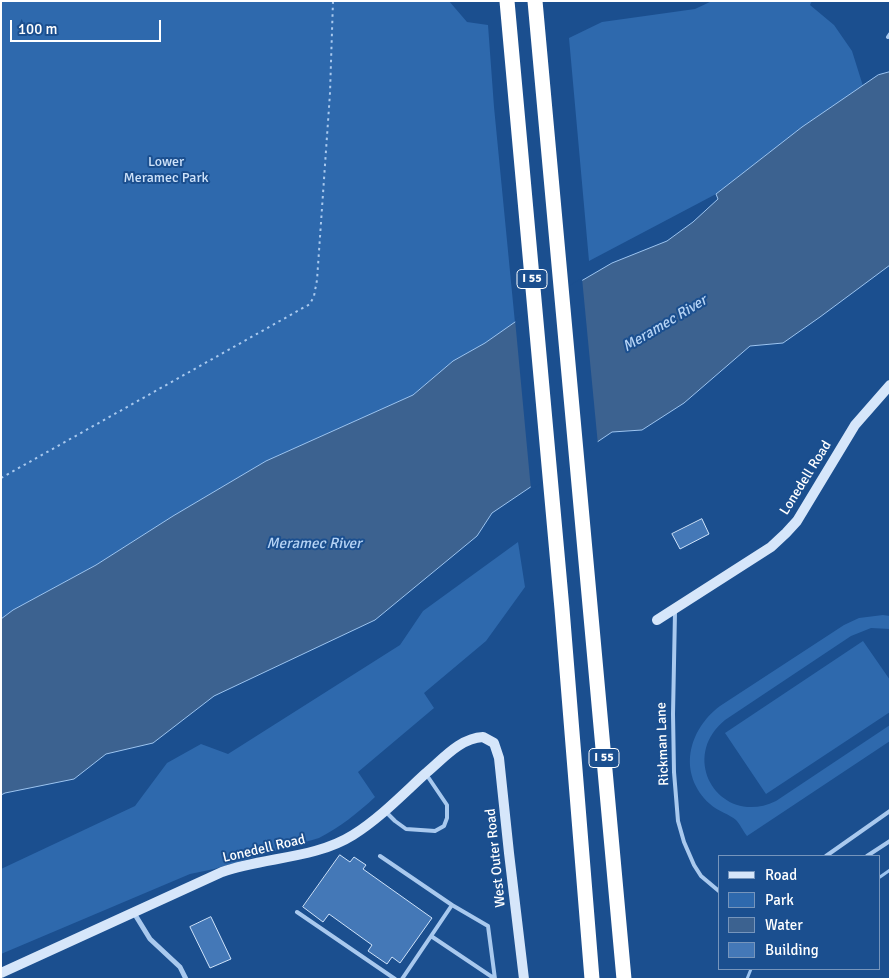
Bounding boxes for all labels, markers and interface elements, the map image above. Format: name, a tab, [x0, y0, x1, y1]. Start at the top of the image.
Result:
scale bar	[12, 10, 164, 42]
text: 100 m	[18, 20, 58, 38]
park label: Lower Meramec Park	[123, 154, 209, 186]
road number: I 55	[517, 270, 547, 288]
water label: Meramec River	[620, 292, 710, 356]
street label: Lonedell Road	[777, 438, 835, 518]
water label: Meramec River	[266, 535, 362, 553]
street label: Rickman Lane	[653, 702, 673, 786]
road number: I 55	[589, 748, 619, 768]
street label: West Outer Road	[482, 808, 510, 908]
street label: Lonedell Road	[221, 831, 307, 867]
legend	[718, 855, 881, 970]
text: Road	[765, 866, 797, 884]
text: Park	[765, 891, 794, 909]
text: Water	[765, 916, 803, 934]
text: Building	[765, 941, 819, 959]

